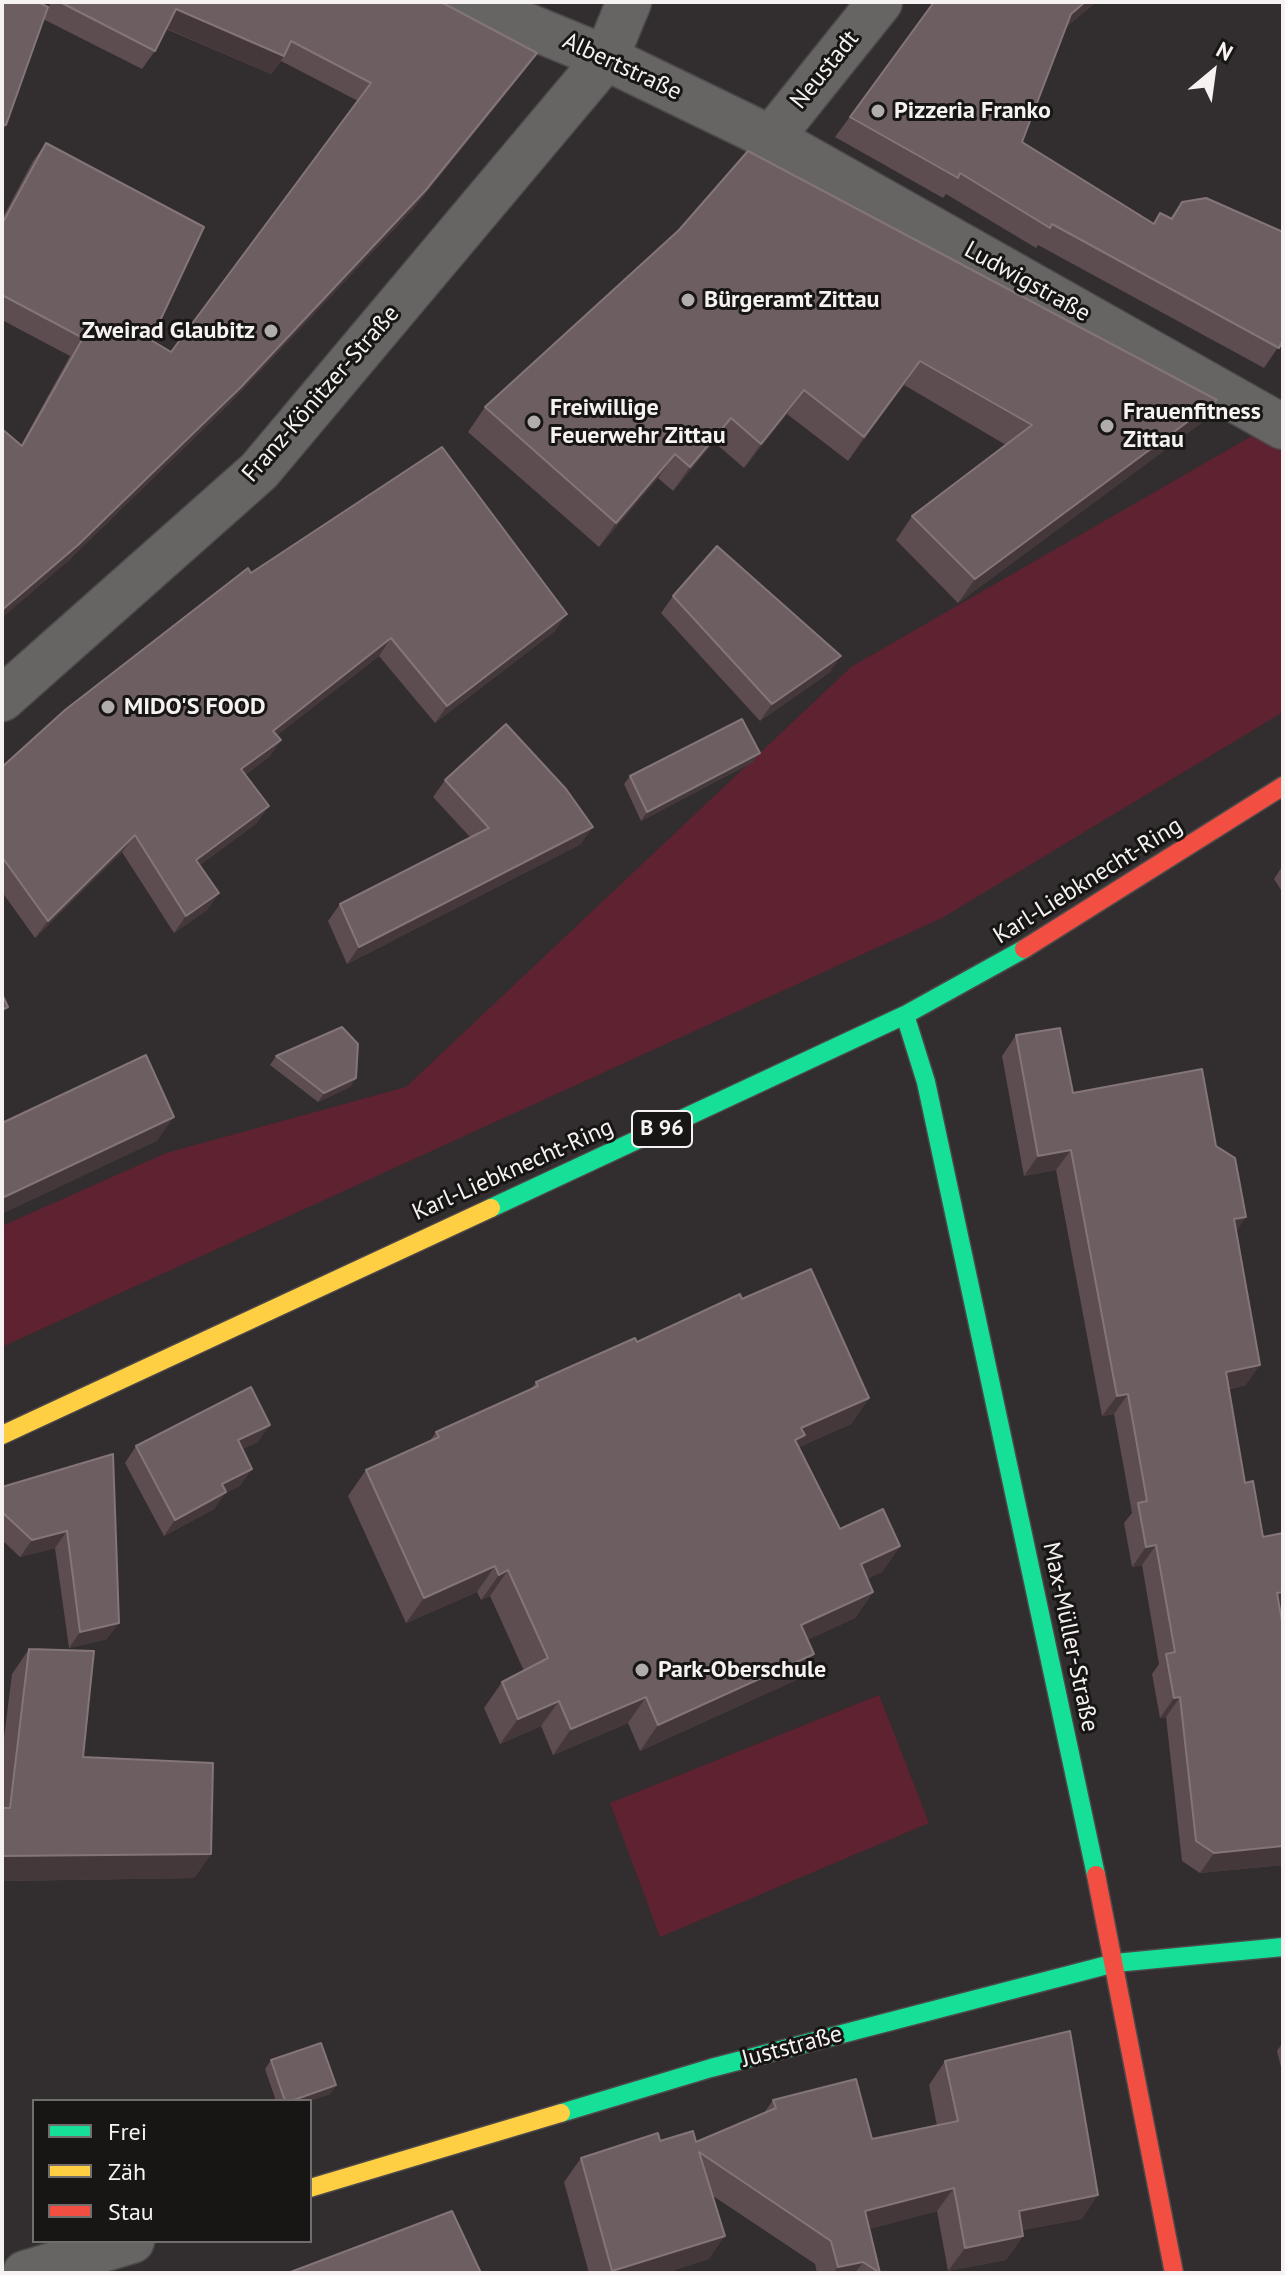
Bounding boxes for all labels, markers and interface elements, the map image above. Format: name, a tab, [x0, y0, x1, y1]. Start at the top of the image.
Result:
street label: Neustadt	[785, 25, 865, 115]
street label: Albertstraße	[558, 27, 686, 107]
north arrow	[1173, 32, 1253, 112]
text: N	[1212, 35, 1238, 67]
place label: Pizzeria Franko	[894, 97, 1051, 125]
marker: Pizzeria Franko	[869, 102, 887, 120]
street label: Ludwigstraße	[959, 236, 1095, 328]
place label: Bürgeramt Zittau	[704, 286, 879, 314]
marker: Bürgeramt Zittau	[679, 291, 697, 309]
street label: Franz-Könitzer-Straße	[236, 300, 406, 488]
place label: Zweirad Glaubitz	[82, 317, 255, 345]
marker: Zweirad Glaubitz	[262, 322, 280, 340]
place label: Freiwillige Feuerwehr Zittau	[550, 394, 726, 450]
place label: Frauenfitness Zittau	[1123, 398, 1261, 454]
marker: Freiwillige Feuerwehr Zittau	[525, 413, 543, 431]
marker: Frauenfitness Zittau	[1098, 417, 1116, 435]
place label: MIDO'S FOOD	[124, 693, 265, 721]
marker: MIDO'S FOOD	[99, 698, 117, 716]
street label: Karl-Liebknecht-Ring	[988, 811, 1188, 951]
road number: B 96	[632, 1111, 692, 1147]
street label: Karl-Liebknecht-Ring	[408, 1113, 618, 1227]
street label: Max-Müller-Straße	[1036, 1540, 1104, 1734]
place label: Park-Oberschule	[658, 1656, 826, 1684]
marker: Park-Oberschule	[633, 1661, 651, 1679]
street label: Juststraße	[739, 2020, 845, 2074]
legend	[32, 2099, 312, 2243]
text: Frei	[108, 2116, 147, 2147]
text: Zäh	[108, 2156, 146, 2187]
text: Stau	[108, 2196, 154, 2227]

